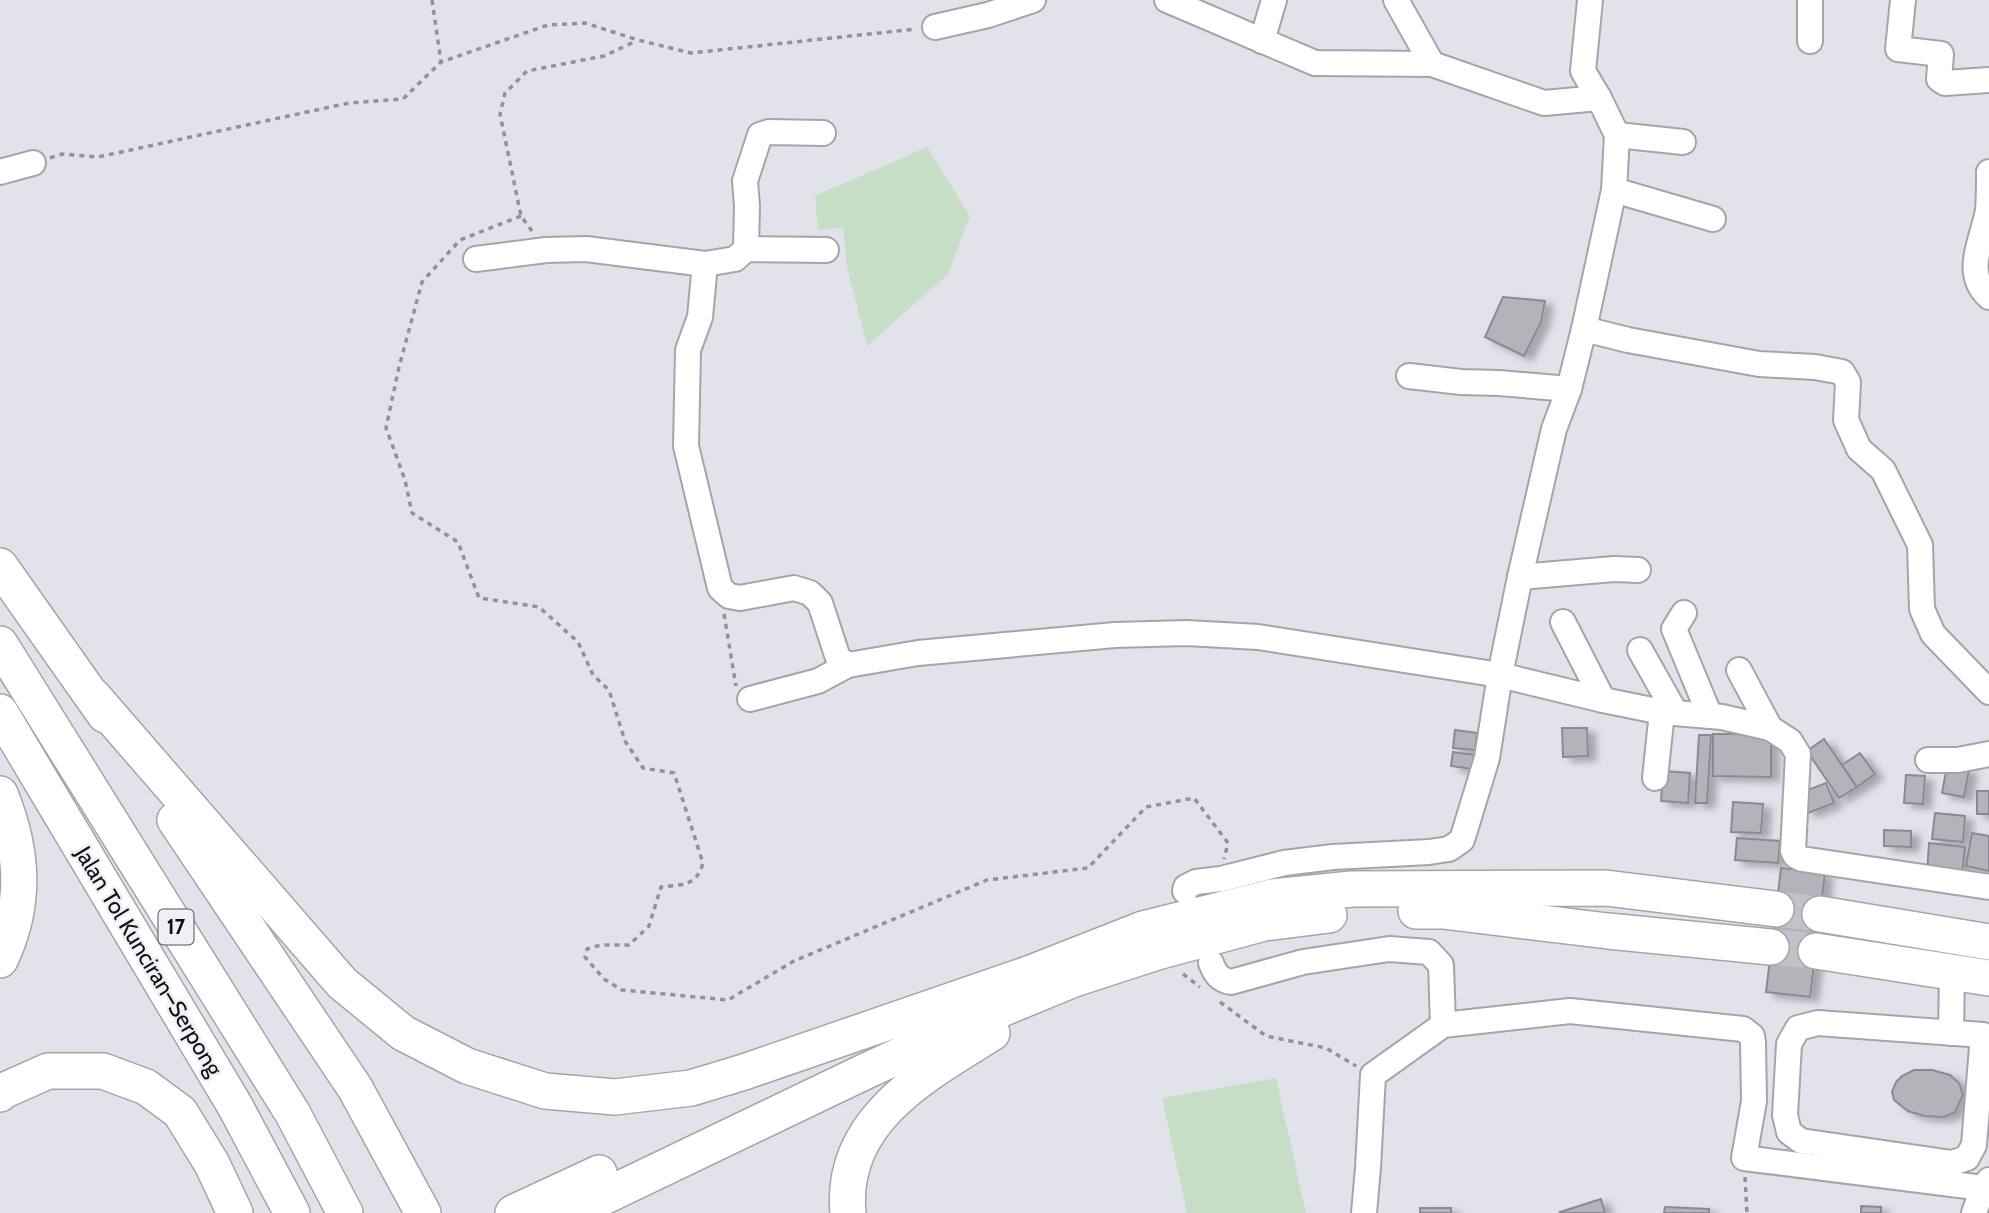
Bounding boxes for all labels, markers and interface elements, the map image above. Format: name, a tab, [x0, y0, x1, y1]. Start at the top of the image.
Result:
street label: Jalan Tol Kunciran–Serpong	[69, 840, 229, 1081]
road number: 17	[158, 909, 194, 944]

